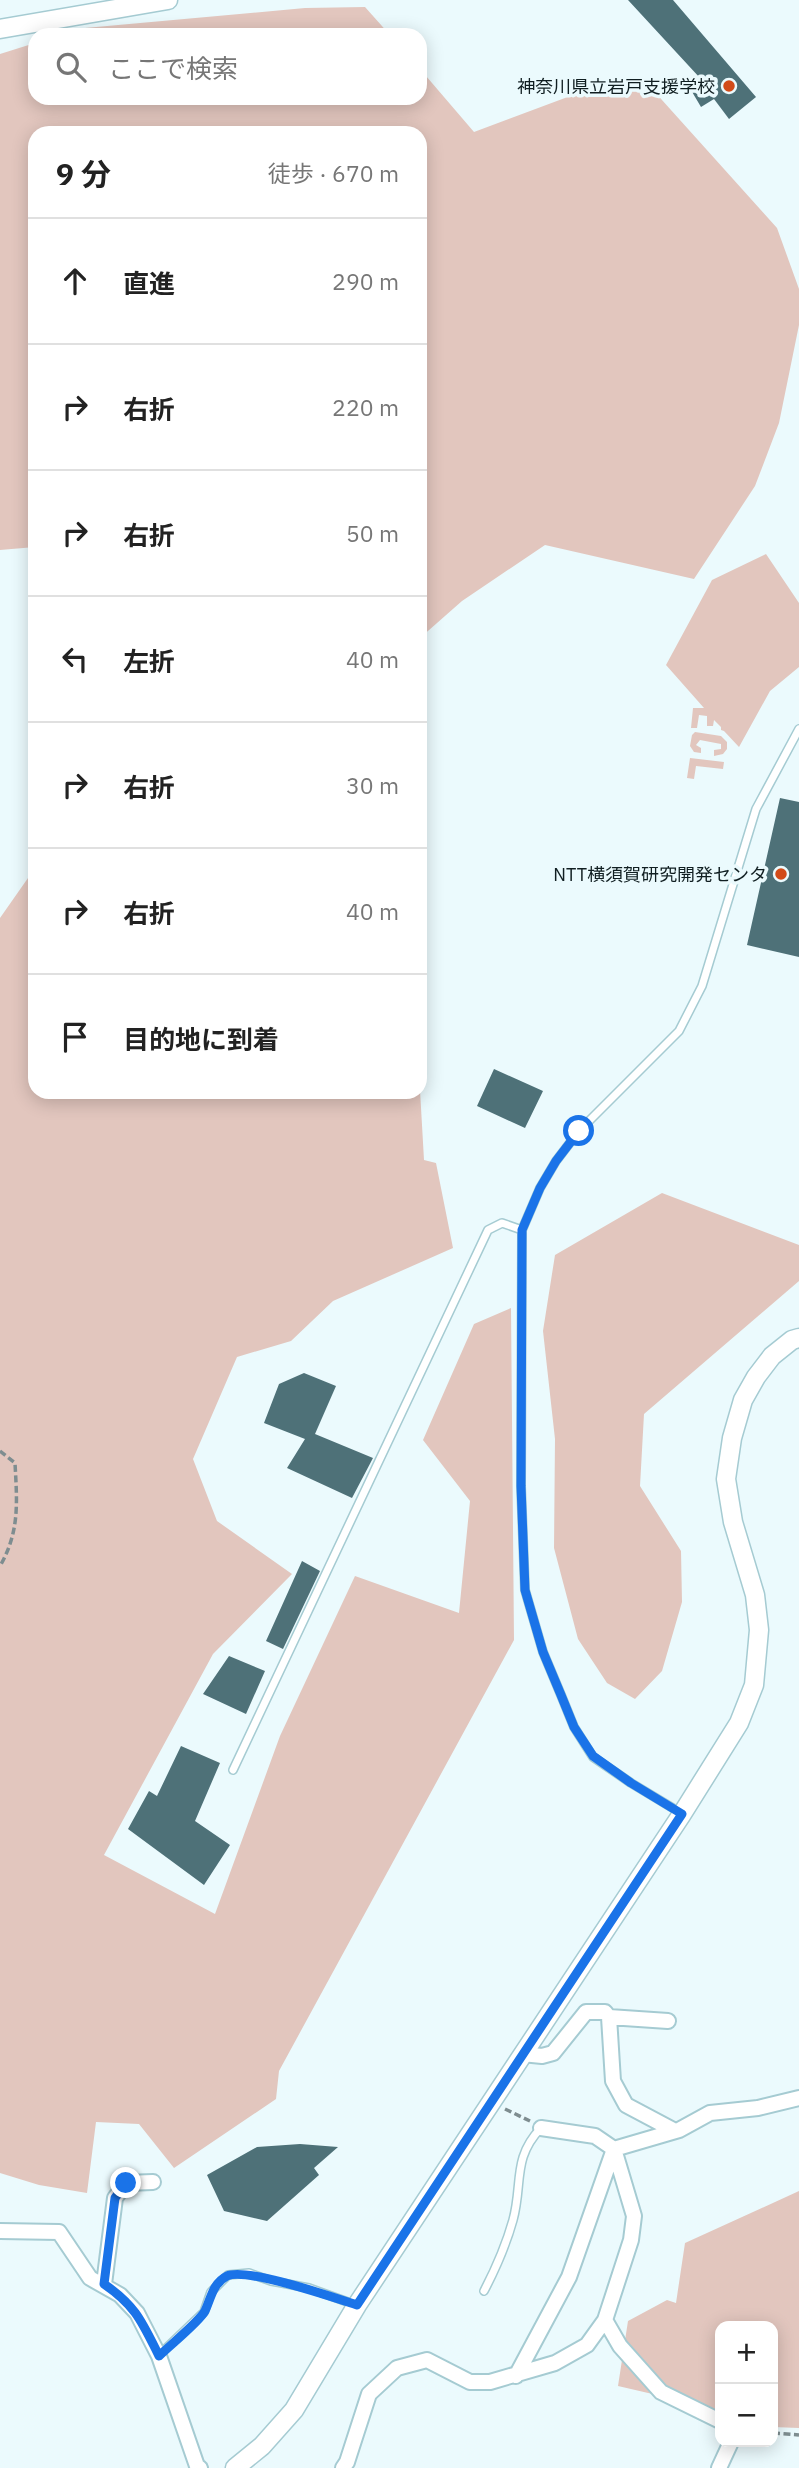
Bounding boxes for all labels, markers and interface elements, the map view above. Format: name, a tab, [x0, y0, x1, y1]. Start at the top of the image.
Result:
search box	[28, 28, 427, 105]
icon: search	[52, 48, 90, 86]
text: ここで検索	[108, 51, 238, 85]
place label: 神奈川県立岩戸支援学校	[517, 75, 715, 98]
marker: 神奈川県立岩戸支援学校	[721, 78, 737, 94]
text: 9 分	[56, 154, 111, 193]
text: 徒歩 · 670 m	[268, 158, 399, 188]
icon: ahead	[56, 262, 94, 300]
text: 直進	[123, 266, 175, 300]
text: 290 m	[332, 266, 399, 296]
icon: right	[56, 388, 94, 426]
text: 右折	[123, 392, 175, 426]
text: 220 m	[332, 392, 399, 422]
icon: right	[56, 514, 94, 552]
text: 右折	[123, 518, 175, 552]
text: 50 m	[346, 518, 399, 548]
icon: left	[56, 640, 94, 678]
text: 左折	[123, 644, 175, 678]
text: 40 m	[346, 644, 399, 674]
icon: right	[56, 766, 94, 804]
text: 右折	[123, 770, 175, 804]
text: 30 m	[346, 770, 399, 800]
place label: NTT横須賀研究開発センタ	[553, 863, 767, 886]
marker: NTT横須賀研究開発センタ	[773, 866, 789, 882]
icon: right	[56, 892, 94, 930]
text: 右折	[123, 896, 175, 930]
text: 40 m	[346, 896, 399, 926]
icon: arrive	[56, 1018, 94, 1056]
text: 目的地に到着	[123, 1022, 279, 1056]
route start	[563, 1115, 594, 1146]
route end	[110, 2167, 141, 2198]
map controls	[715, 2321, 778, 2447]
button: +	[715, 2321, 778, 2384]
button: −	[715, 2384, 778, 2447]

